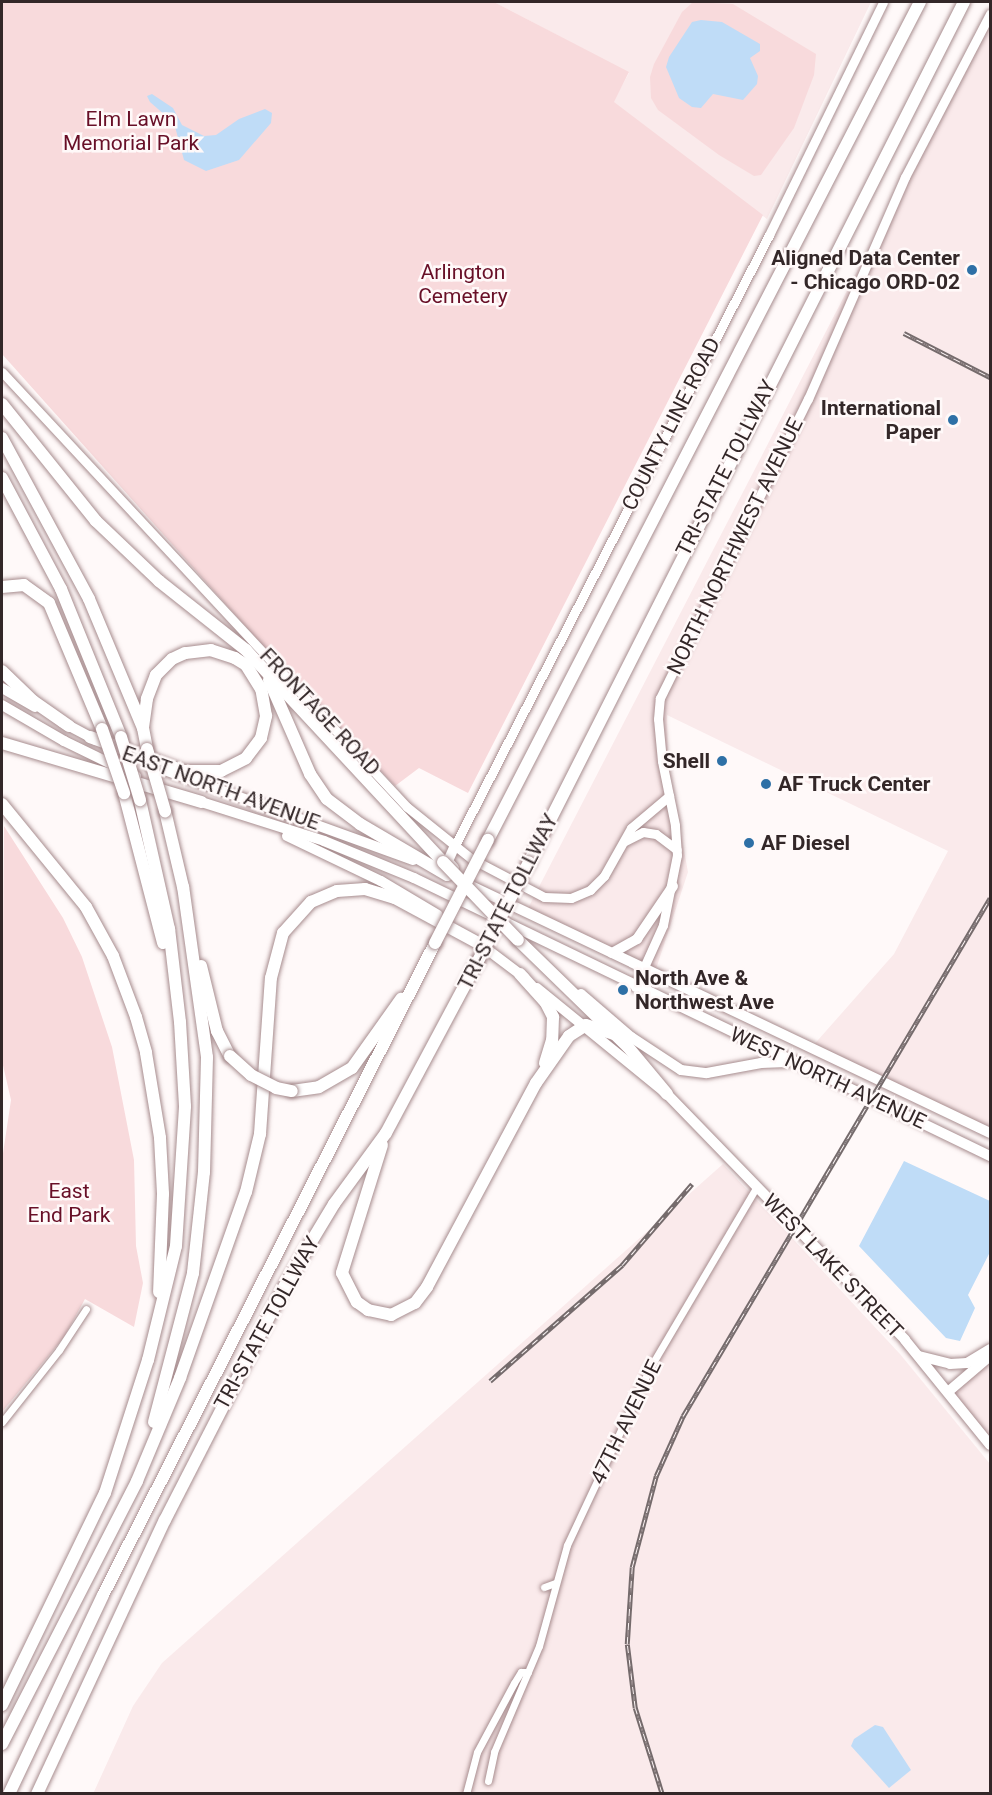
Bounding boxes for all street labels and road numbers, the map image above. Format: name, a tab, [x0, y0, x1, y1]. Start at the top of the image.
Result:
street label: COUNTY LINE ROAD	[616, 333, 726, 515]
street label: TRI-STATE TOLLWAY	[671, 376, 781, 560]
street label: NORTH NORTHWEST AVENUE	[662, 413, 808, 679]
street label: FRONTAGE ROAD	[254, 643, 386, 781]
street label: EAST NORTH AVENUE	[119, 740, 323, 836]
street label: TRI-STATE TOLLWAY	[453, 810, 563, 994]
street label: WEST NORTH AVENUE	[726, 1021, 930, 1135]
street label: WEST LAKE STREET	[758, 1189, 908, 1343]
street label: TRI-STATE TOLLWAY	[209, 1232, 325, 1414]
street label: 47TH AVENUE	[585, 1356, 667, 1488]

